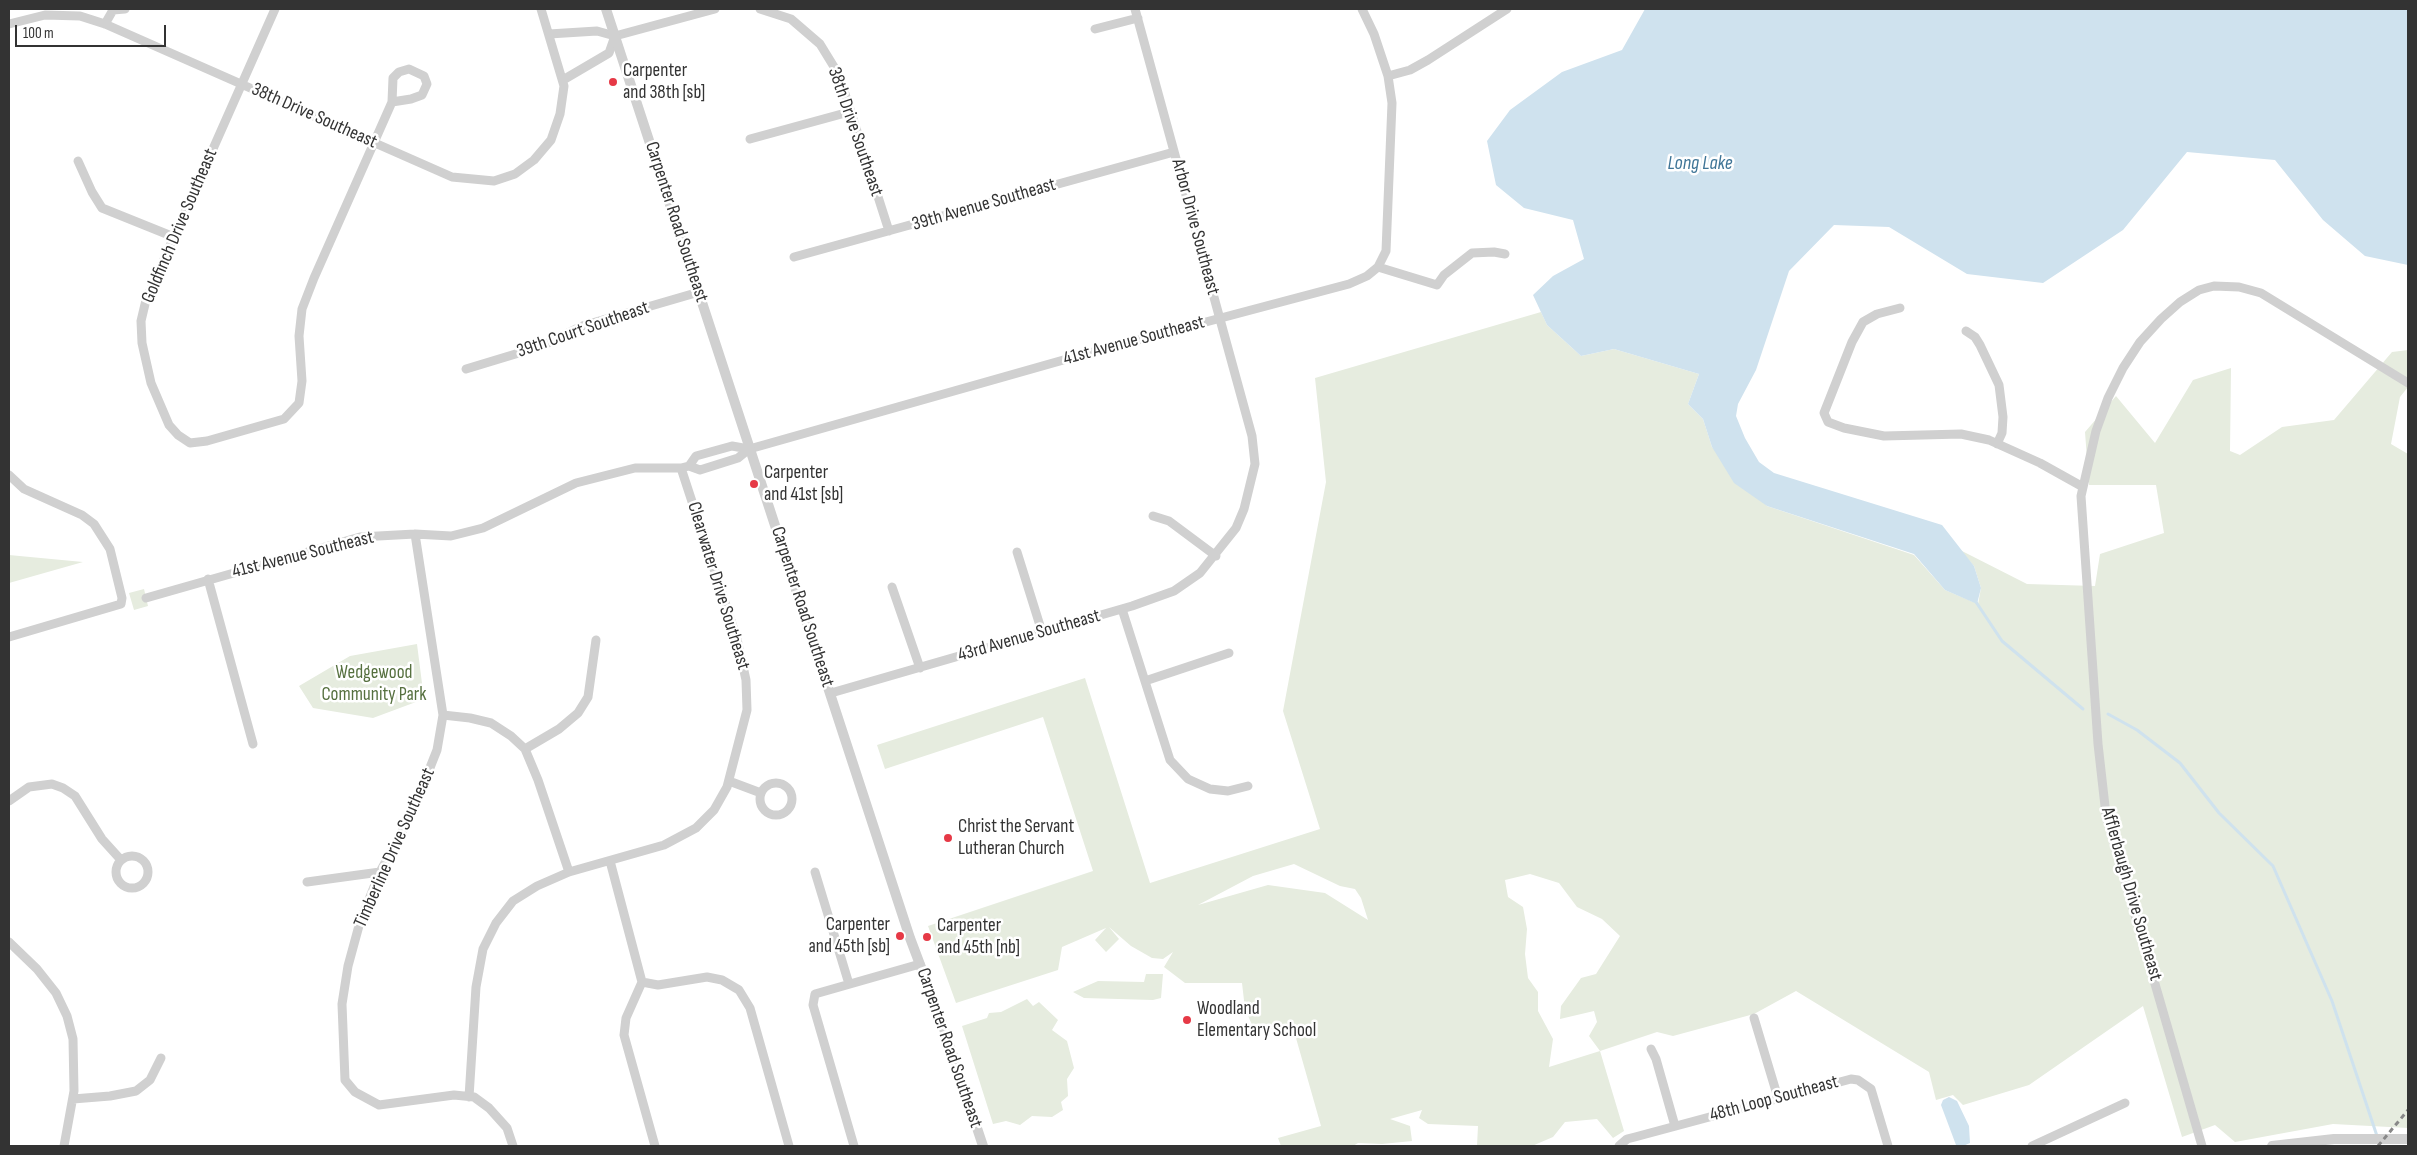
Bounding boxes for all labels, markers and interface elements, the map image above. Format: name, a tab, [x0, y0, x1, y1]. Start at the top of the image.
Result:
scale bar	[18, 15, 169, 47]
text: 100 m	[23, 24, 54, 43]
place label: Carpenter and 38th [sb]	[623, 60, 705, 104]
street label: 38th Drive Southeast	[822, 65, 888, 199]
marker: Carpenter and 38th [sb]	[607, 76, 619, 88]
street label: 38th Drive Southeast	[248, 78, 380, 154]
street label: Carpenter Road Southeast	[639, 139, 713, 305]
street label: Goldfinch Drive Southeast	[137, 145, 223, 307]
water label: Long Lake	[1668, 152, 1732, 176]
street label: Arbor Drive Southeast	[1166, 157, 1224, 297]
street label: 39th Avenue Southeast	[910, 174, 1058, 236]
street label: 39th Court Southeast	[514, 297, 652, 363]
street label: 41st Avenue Southeast	[1061, 311, 1207, 371]
place label: Carpenter and 41st [sb]	[764, 462, 843, 506]
marker: Carpenter and 41st [sb]	[748, 478, 760, 490]
street label: Clearwater Drive Southeast	[682, 499, 754, 673]
street label: Carpenter Road Southeast	[765, 524, 839, 690]
street label: 41st Avenue Southeast	[230, 526, 376, 584]
street label: 43rd Avenue Southeast	[955, 605, 1103, 667]
park label: Wedgewood Community Park	[322, 662, 426, 706]
street label: Timberline Drive Southeast	[350, 765, 440, 931]
street label: Afflerbaugh Drive Southeast	[2095, 805, 2167, 983]
place label: Christ the Servant Lutheran Church	[958, 816, 1074, 860]
marker: Christ the Servant Lutheran Church	[942, 832, 954, 844]
place label: Carpenter and 45th [sb]	[808, 914, 890, 958]
place label: Carpenter and 45th [nb]	[937, 915, 1020, 959]
marker: Carpenter and 45th [sb]	[894, 930, 906, 942]
marker: Carpenter and 45th [nb]	[921, 931, 933, 943]
street label: Carpenter Road Southeast	[911, 965, 987, 1131]
place label: Woodland Elementary School	[1197, 998, 1316, 1042]
marker: Woodland Elementary School	[1181, 1014, 1193, 1026]
street label: 48th Loop Southeast	[1707, 1071, 1841, 1127]

